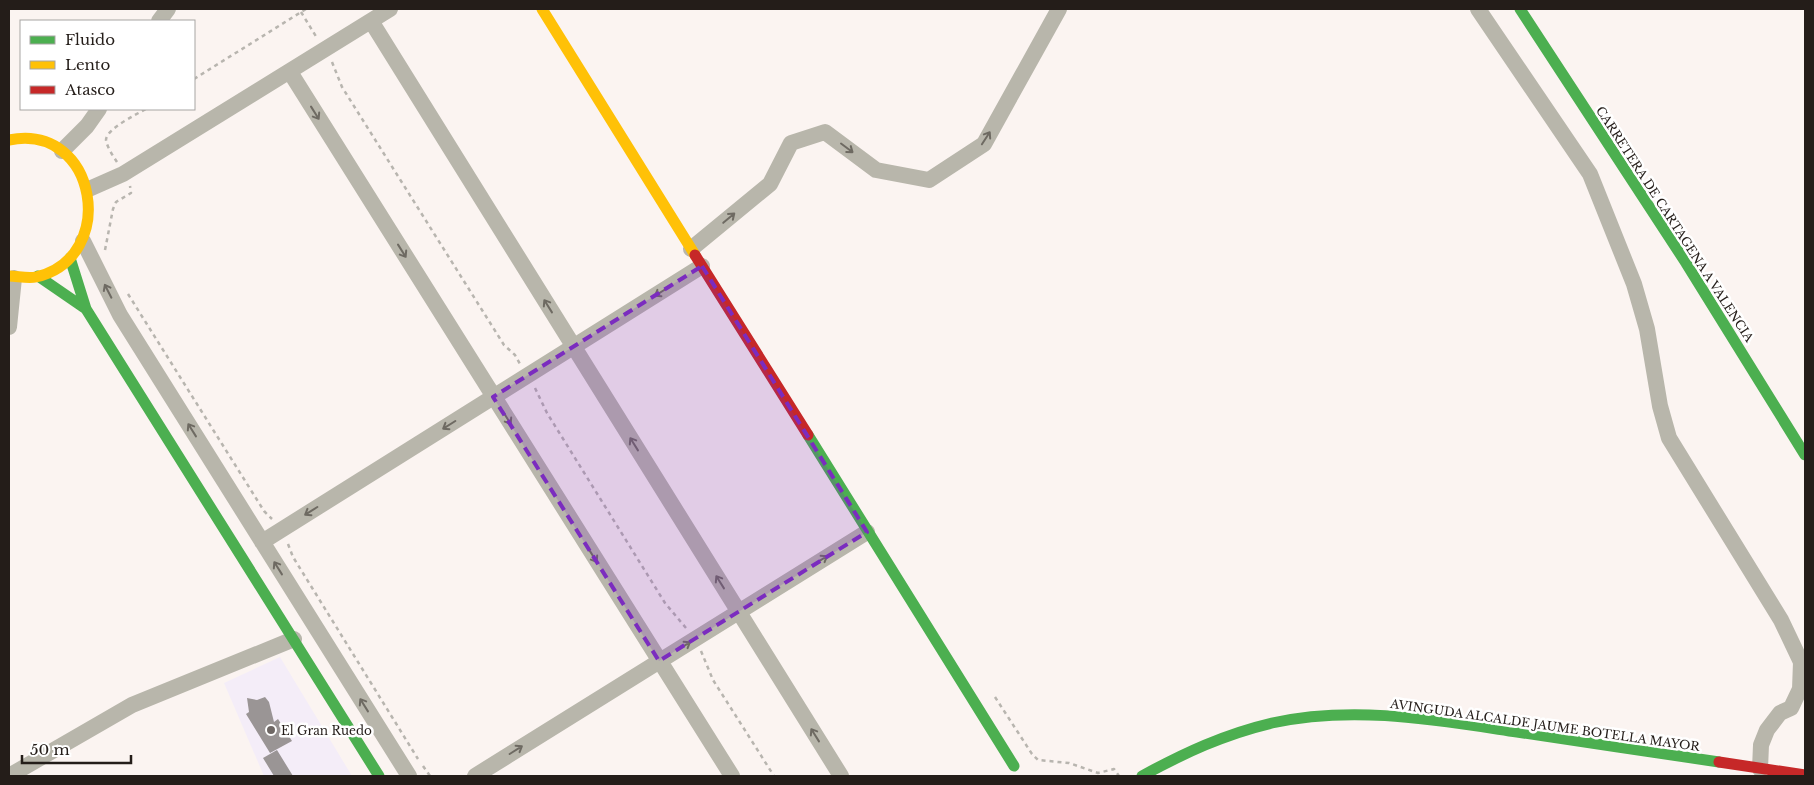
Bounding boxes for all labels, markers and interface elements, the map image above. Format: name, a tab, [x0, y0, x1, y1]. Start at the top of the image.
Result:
legend	[20, 20, 195, 110]
text: Fluido	[65, 30, 115, 49]
text: Lento	[65, 55, 111, 74]
text: Atasco	[64, 80, 115, 99]
street label: CARRETERA DE CARTAGENA A VALENCIA	[1593, 103, 1757, 345]
one-way arrow	[310, 106, 321, 120]
one-way arrow	[982, 132, 992, 146]
one-way arrow	[840, 142, 853, 153]
one-way arrow	[722, 213, 735, 224]
one-way arrow	[397, 243, 407, 257]
one-way arrow	[103, 284, 112, 299]
one-way arrow	[654, 287, 668, 297]
one-way arrow	[543, 300, 553, 314]
one-way arrow	[502, 410, 512, 424]
one-way arrow	[442, 420, 456, 430]
one-way arrow	[187, 423, 197, 437]
one-way arrow	[628, 438, 638, 452]
one-way arrow	[305, 506, 319, 516]
one-way arrow	[588, 548, 598, 562]
one-way arrow	[814, 555, 828, 565]
one-way arrow	[273, 561, 283, 575]
one-way arrow	[714, 576, 724, 590]
one-way arrow	[676, 641, 690, 651]
street label: AVINGUDA ALCALDE JAUME BOTELLA MAYOR	[1388, 696, 1701, 754]
one-way arrow	[359, 699, 369, 713]
place label: El Gran Ruedo	[281, 723, 372, 738]
marker: El Gran Ruedo	[265, 724, 277, 736]
one-way arrow	[810, 728, 820, 742]
scale bar	[22, 732, 131, 764]
text: 50 m	[30, 740, 70, 759]
one-way arrow	[508, 745, 522, 755]

